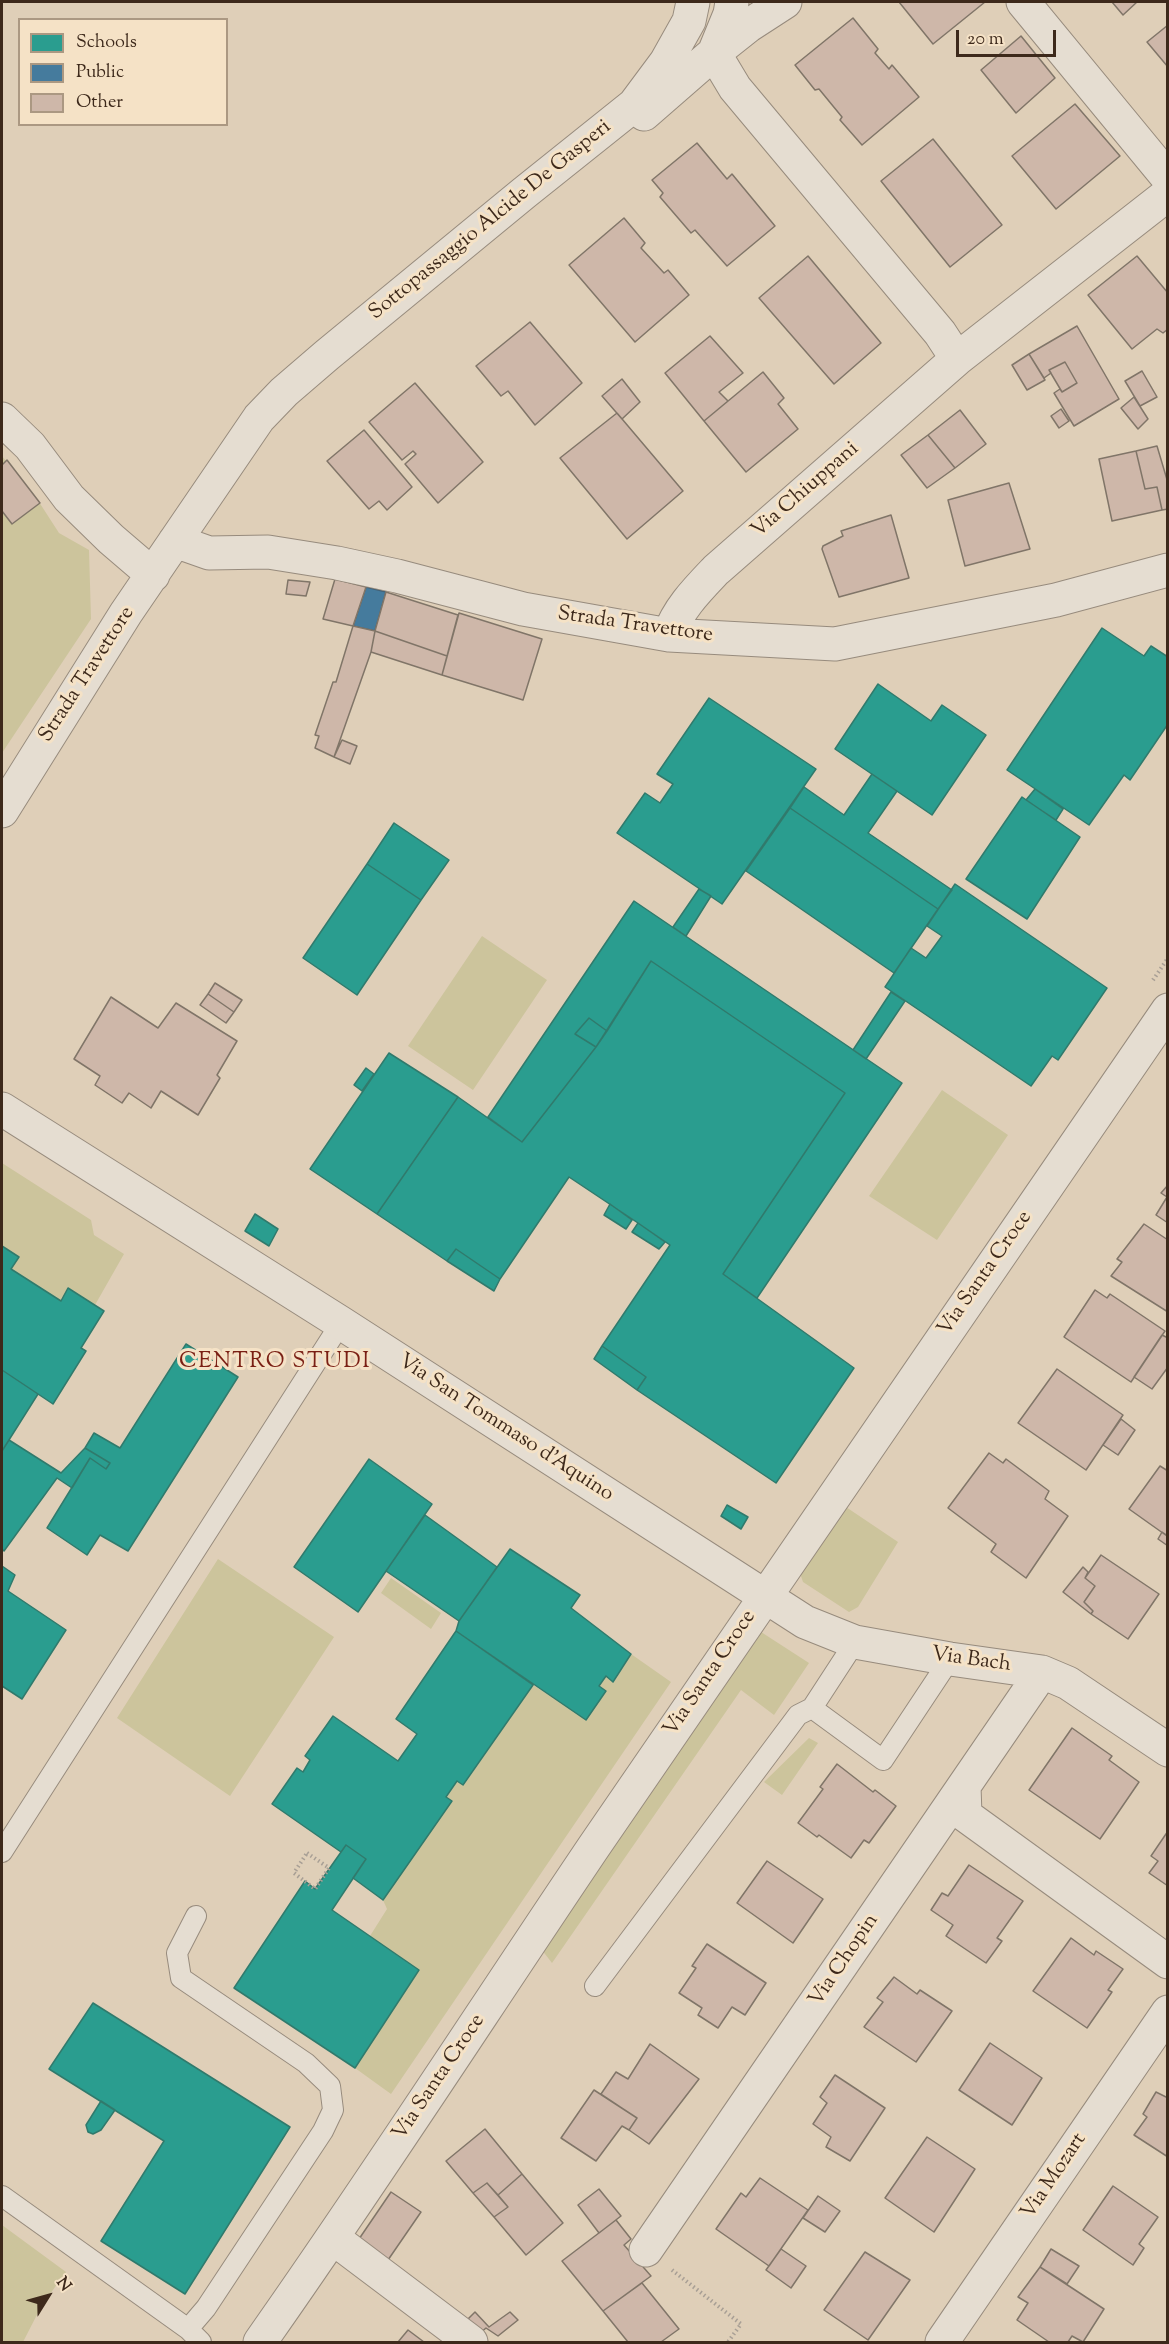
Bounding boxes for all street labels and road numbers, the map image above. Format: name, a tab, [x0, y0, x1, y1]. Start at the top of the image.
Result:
street label: Sottopassaggio Alcide De Gasperi	[365, 115, 617, 327]
street label: Via Chiuppani	[747, 437, 865, 545]
street label: Strada Travettore	[35, 602, 141, 748]
street label: Strada Travettore	[556, 603, 714, 649]
street label: Via Santa Croce	[934, 1207, 1038, 1341]
street label: Via San Tommaso d'Aquino	[392, 1350, 618, 1508]
street label: Via Santa Croce	[660, 1606, 762, 1742]
street label: Via Bach	[930, 1643, 1012, 1679]
street label: Via Chopin	[805, 1910, 885, 2012]
street label: Via Santa Croce	[389, 2010, 491, 2146]
street label: Via Mozart	[1017, 2129, 1093, 2225]

